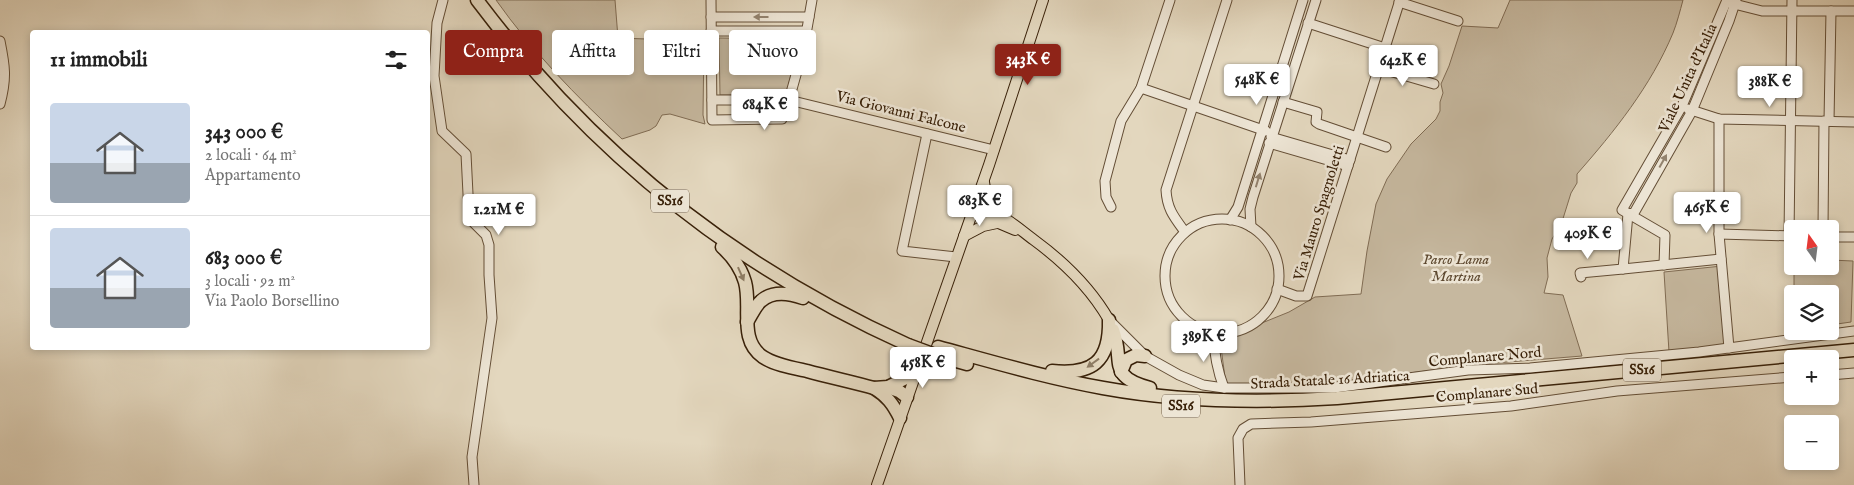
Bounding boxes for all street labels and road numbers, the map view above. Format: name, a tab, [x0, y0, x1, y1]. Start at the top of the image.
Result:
street label: Viale Unita d'Italia	[1654, 20, 1722, 137]
street label: Via Giovanni Falcone	[833, 86, 968, 137]
street label: Via Mauro Spagnoletti	[1289, 143, 1349, 284]
road number: SS16	[651, 190, 689, 212]
street label: Complanare Nord	[1428, 343, 1543, 371]
road number: SS16	[1623, 358, 1661, 382]
street label: Strada Statale 16 Adriatica	[1250, 366, 1410, 394]
street label: Complanare Sud	[1435, 379, 1540, 407]
road number: SS16	[1162, 394, 1200, 418]

